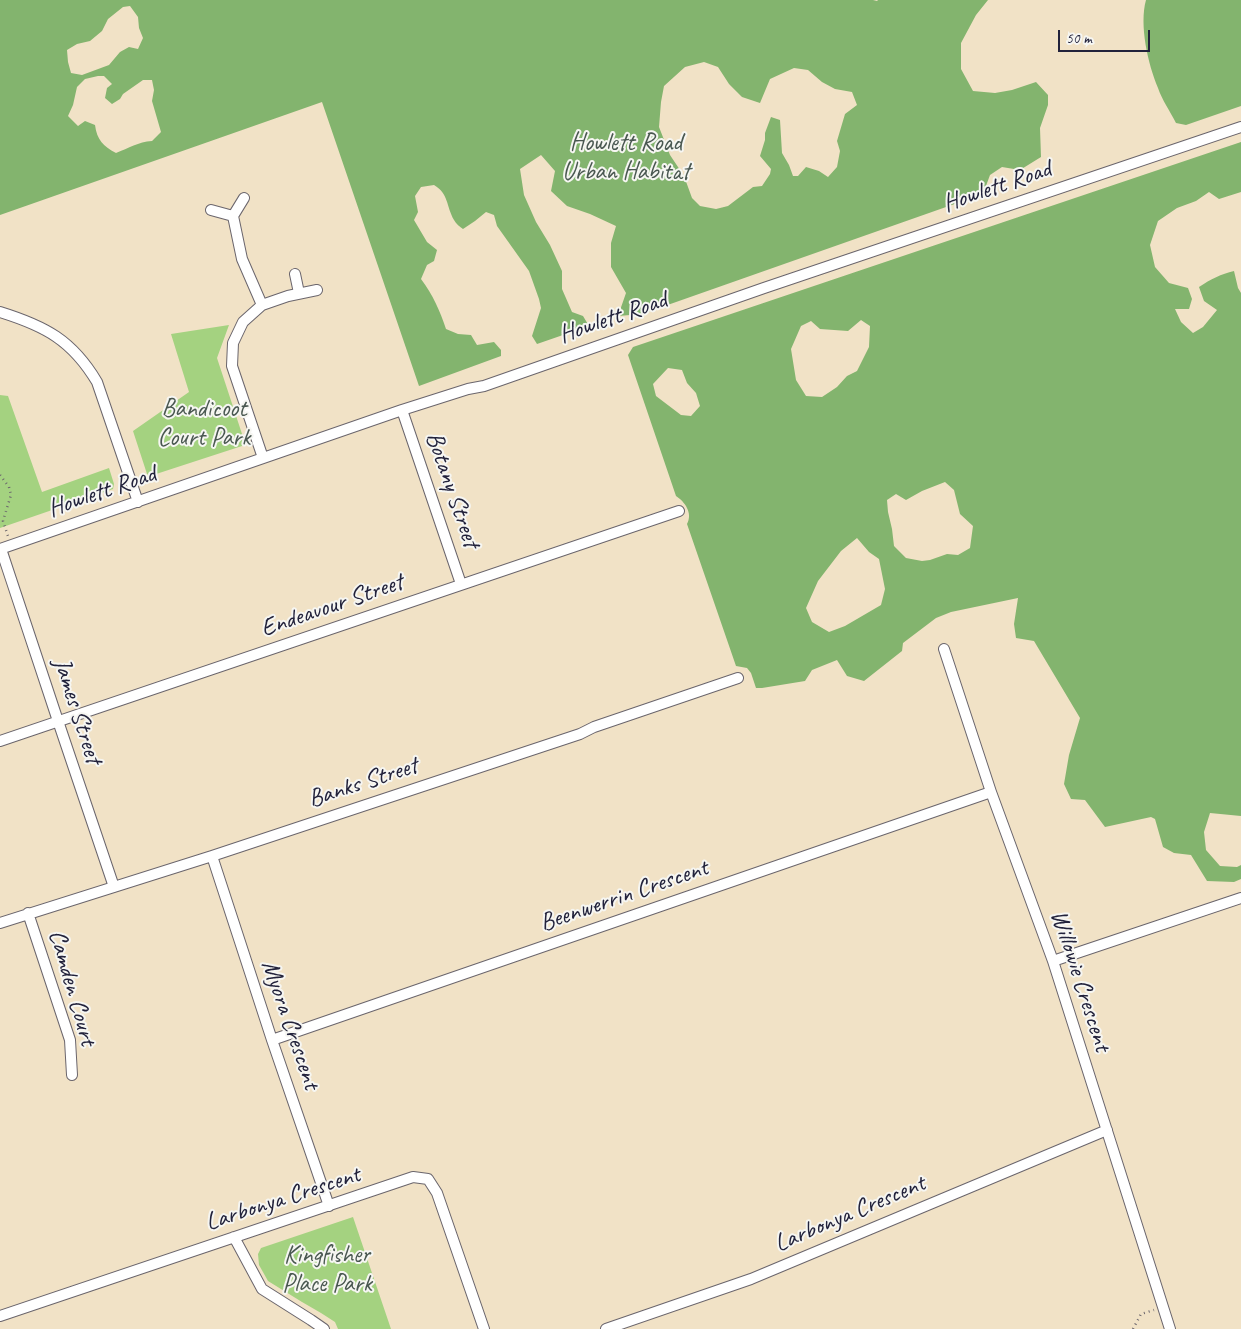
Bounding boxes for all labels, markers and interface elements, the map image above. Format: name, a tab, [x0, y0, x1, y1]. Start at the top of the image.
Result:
scale bar	[1061, 20, 1154, 52]
text: 50 m	[1066, 29, 1092, 48]
park label: Howlett Road Urban Habitat	[562, 128, 690, 187]
street label: Howlett Road	[939, 155, 1055, 219]
street label: Howlett Road	[555, 286, 671, 350]
park label: Bandicoot Court Park	[158, 394, 250, 453]
street label: Botany Street	[418, 428, 486, 552]
street label: Howlett Road	[44, 460, 160, 524]
street label: Endeavour Street	[257, 568, 407, 644]
street label: James Street	[46, 654, 108, 768]
street label: Banks Street	[304, 751, 422, 815]
street label: Beenwerrin Crescent	[536, 853, 712, 939]
street label: Willowie Crescent	[1043, 907, 1117, 1055]
street label: Camden Court	[41, 927, 103, 1049]
street label: Myora Crescent	[254, 956, 326, 1094]
street label: Larbonya Crescent	[202, 1160, 364, 1238]
street label: Larbonya Crescent	[770, 1169, 930, 1259]
park label: Kingfisher Place Park	[282, 1240, 372, 1299]

